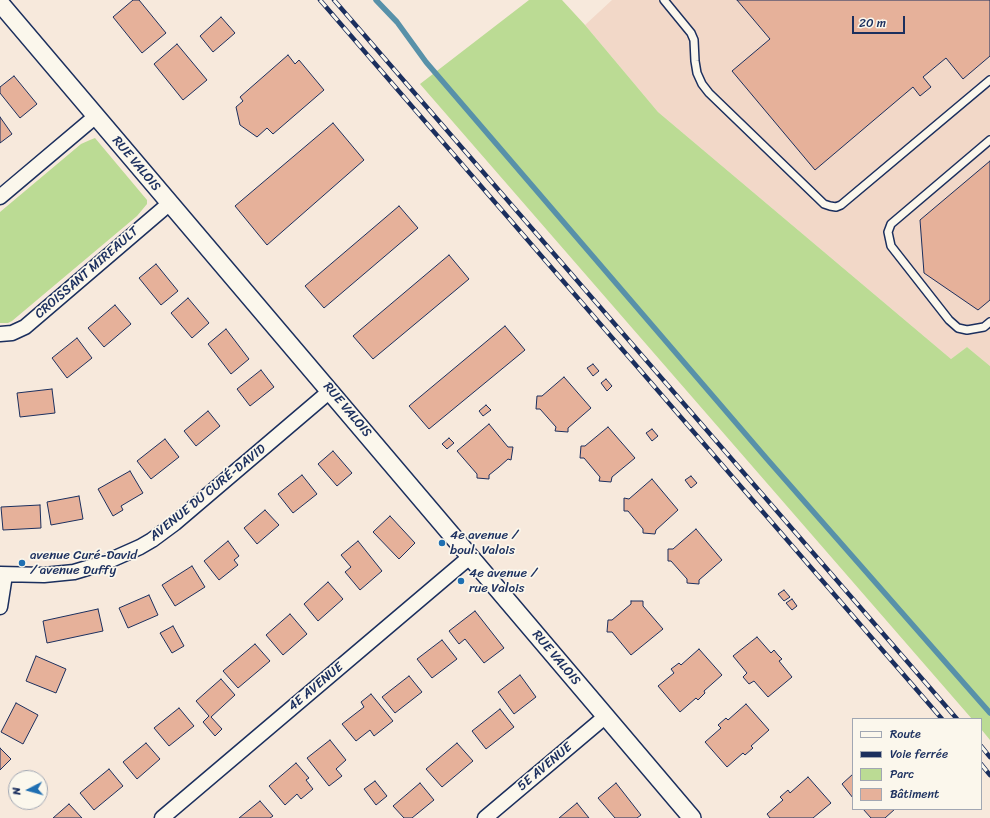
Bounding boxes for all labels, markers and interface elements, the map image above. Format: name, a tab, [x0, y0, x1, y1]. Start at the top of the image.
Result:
scale bar	[854, 8, 907, 34]
text: 20 m	[859, 12, 886, 34]
street label: RUE VALOIS	[109, 133, 163, 195]
street label: CROISSANT MIREAULT	[32, 224, 142, 322]
street label: RUE VALOIS	[320, 379, 374, 441]
street label: AVENUE DU CURÉ-DAVID	[147, 441, 269, 545]
place label: 4e avenue / boul. Valois	[450, 528, 518, 559]
marker: 4e avenue / boul. Valois	[437, 538, 447, 548]
place label: avenue Curé-David / avenue Duffy	[30, 548, 137, 579]
marker: avenue Curé-David / avenue Duffy	[17, 558, 27, 568]
place label: 4e avenue / rue Valois	[469, 566, 537, 597]
marker: 4e avenue / rue Valois	[456, 576, 466, 586]
street label: RUE VALOIS	[529, 627, 583, 689]
street label: 4E AVENUE	[285, 660, 347, 714]
legend	[852, 718, 982, 810]
text: Route	[890, 723, 921, 745]
street label: 5E AVENUE	[514, 740, 576, 794]
text: Voie ferrée	[890, 743, 948, 765]
text: Parc	[890, 763, 914, 785]
north arrow	[8, 770, 48, 810]
text: Bâtiment	[890, 783, 939, 805]
text: N	[7, 786, 26, 796]

